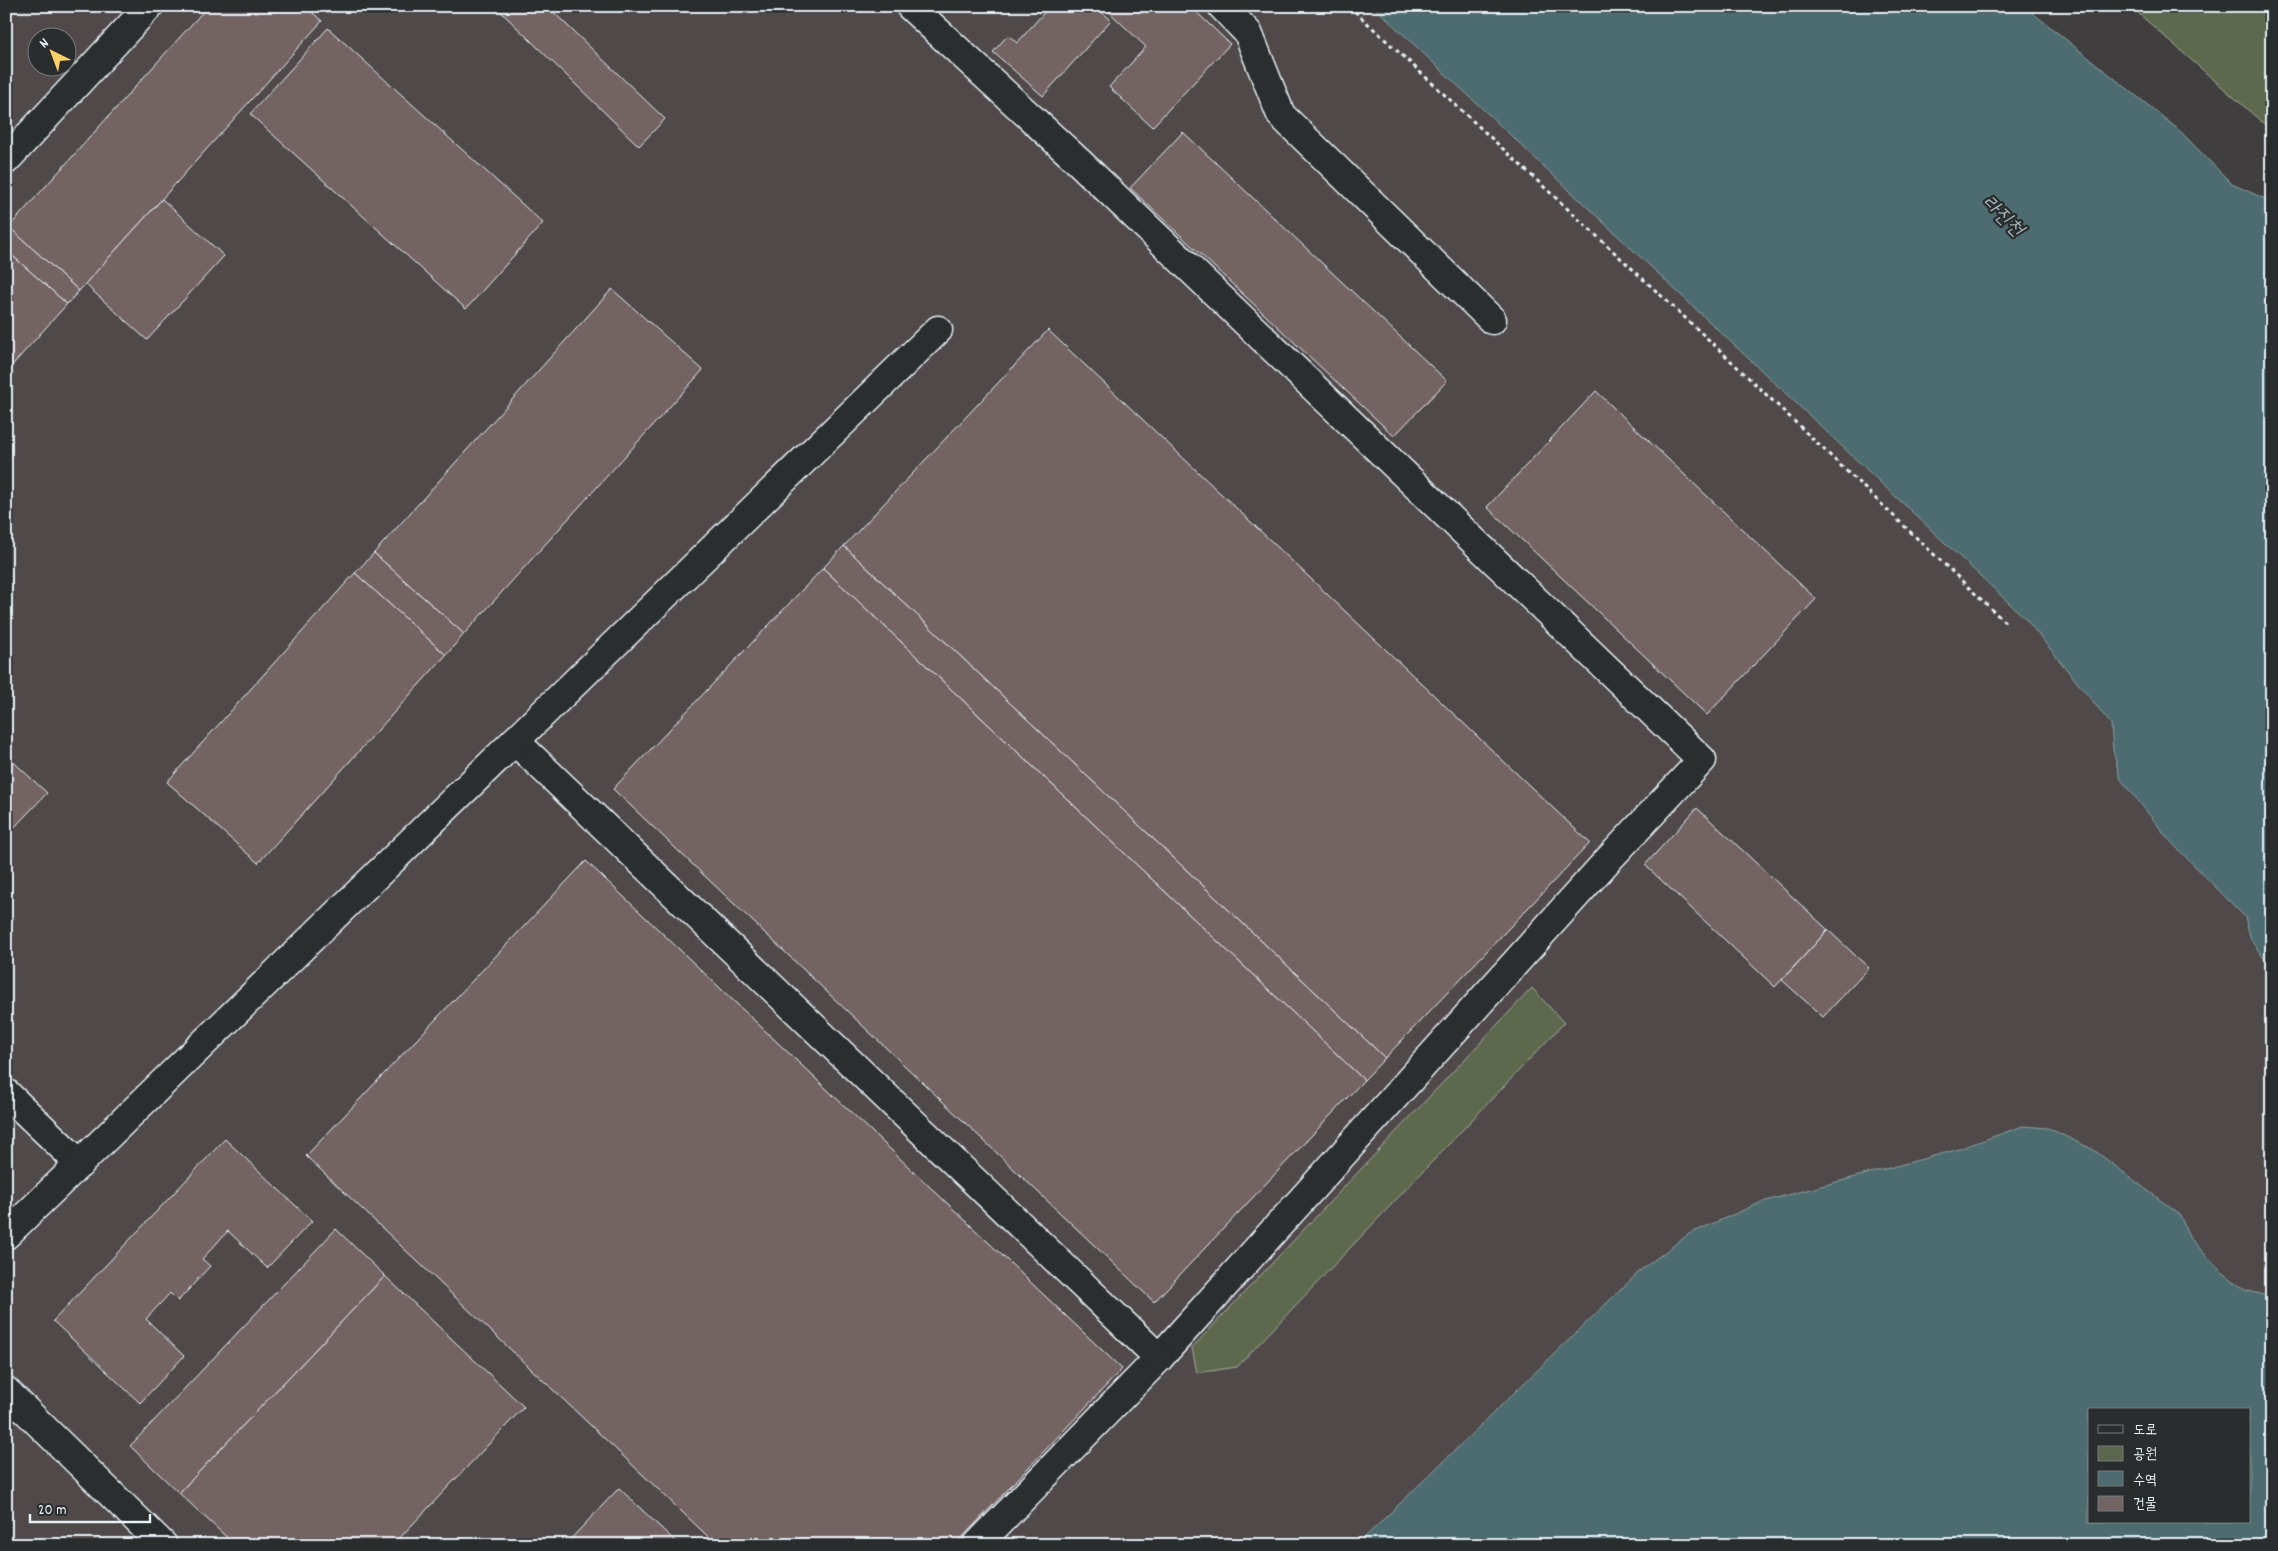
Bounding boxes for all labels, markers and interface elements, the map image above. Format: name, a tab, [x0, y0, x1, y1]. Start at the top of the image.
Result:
north arrow	[28, 28, 78, 78]
text: N	[35, 34, 54, 54]
water label: 라진천	[1975, 190, 2030, 245]
legend	[2088, 1408, 2250, 1524]
text: 도로	[2133, 1420, 2157, 1442]
text: 공원	[2133, 1444, 2157, 1466]
text: 수역	[2133, 1470, 2157, 1492]
scale bar	[30, 1491, 150, 1523]
text: 건물	[2133, 1494, 2157, 1516]
text: 20 m	[38, 1500, 66, 1522]

